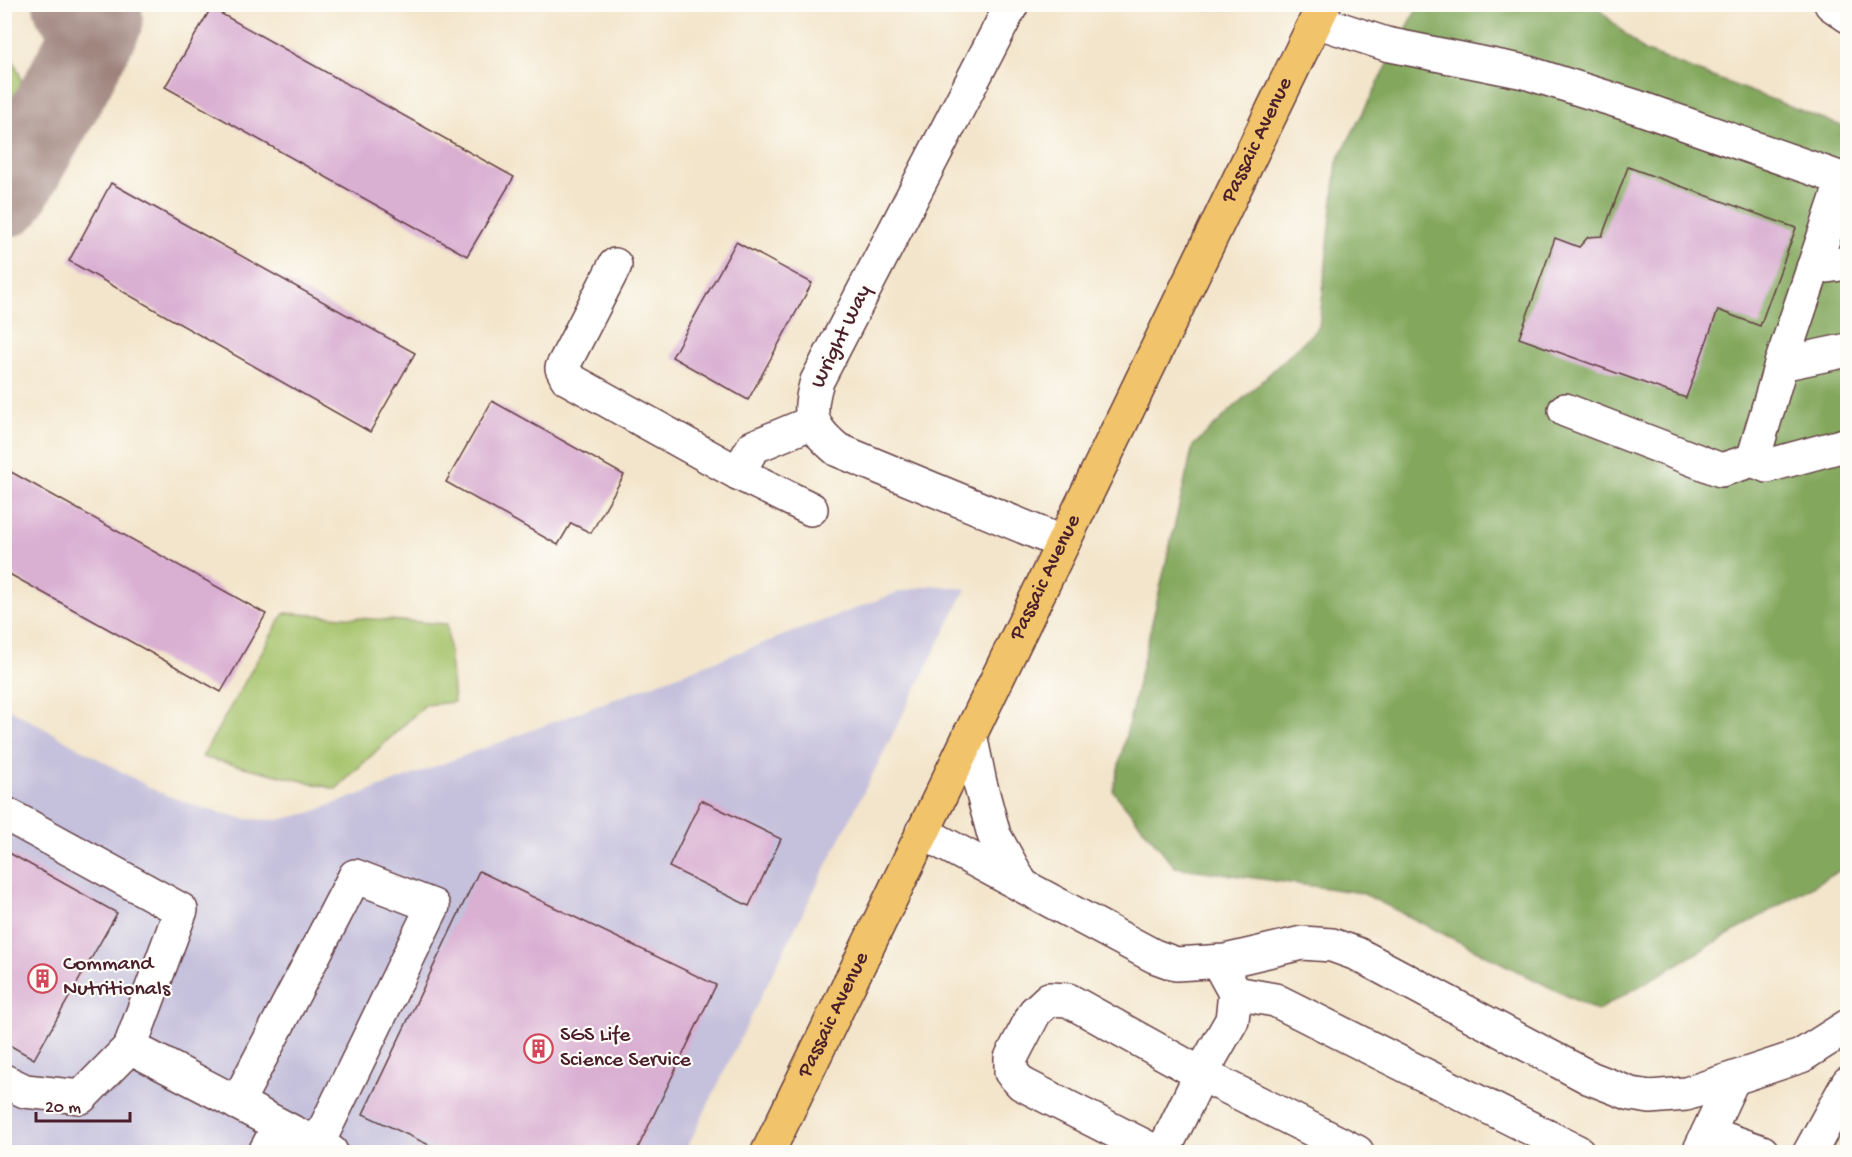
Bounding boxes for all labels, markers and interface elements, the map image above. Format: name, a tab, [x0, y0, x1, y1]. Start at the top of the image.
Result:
street label: Passaic Avenue	[1216, 73, 1300, 208]
street label: Wright Way	[806, 281, 878, 393]
street label: Passaic Avenue	[1004, 510, 1088, 646]
street label: Passaic Avenue	[792, 948, 876, 1083]
place label: Command Nutritionals	[63, 952, 171, 1003]
building icon: Command Nutritionals	[26, 962, 58, 994]
place label: SGS Life Science Service	[560, 1023, 692, 1074]
building icon: SGS Life Science Service	[523, 1033, 555, 1065]
scale bar	[36, 1085, 130, 1123]
text: 20 m	[45, 1098, 81, 1119]

